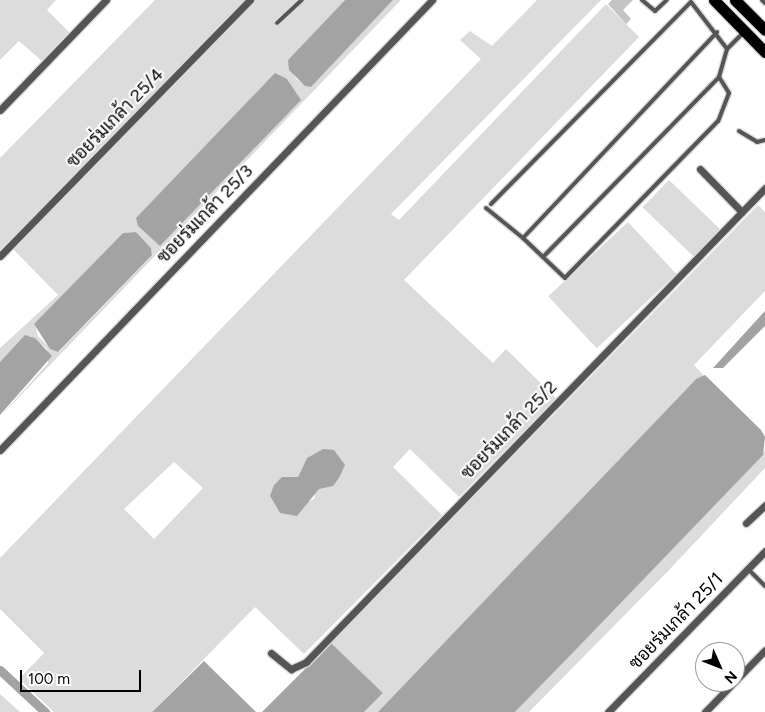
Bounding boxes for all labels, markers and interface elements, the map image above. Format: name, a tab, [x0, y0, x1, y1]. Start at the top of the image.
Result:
street label: ซอยร่มเกล้า 25/4	[62, 64, 168, 172]
street label: ซอยร่มเกล้า 25/3	[153, 160, 257, 268]
street label: ซอยร่มเกล้า 25/2	[457, 376, 561, 484]
street label: ซอยร่มเกล้า 25/1	[624, 568, 728, 674]
north arrow	[695, 642, 745, 692]
scale bar	[22, 660, 144, 692]
text: N	[721, 667, 740, 687]
text: 100 m	[28, 670, 70, 688]

